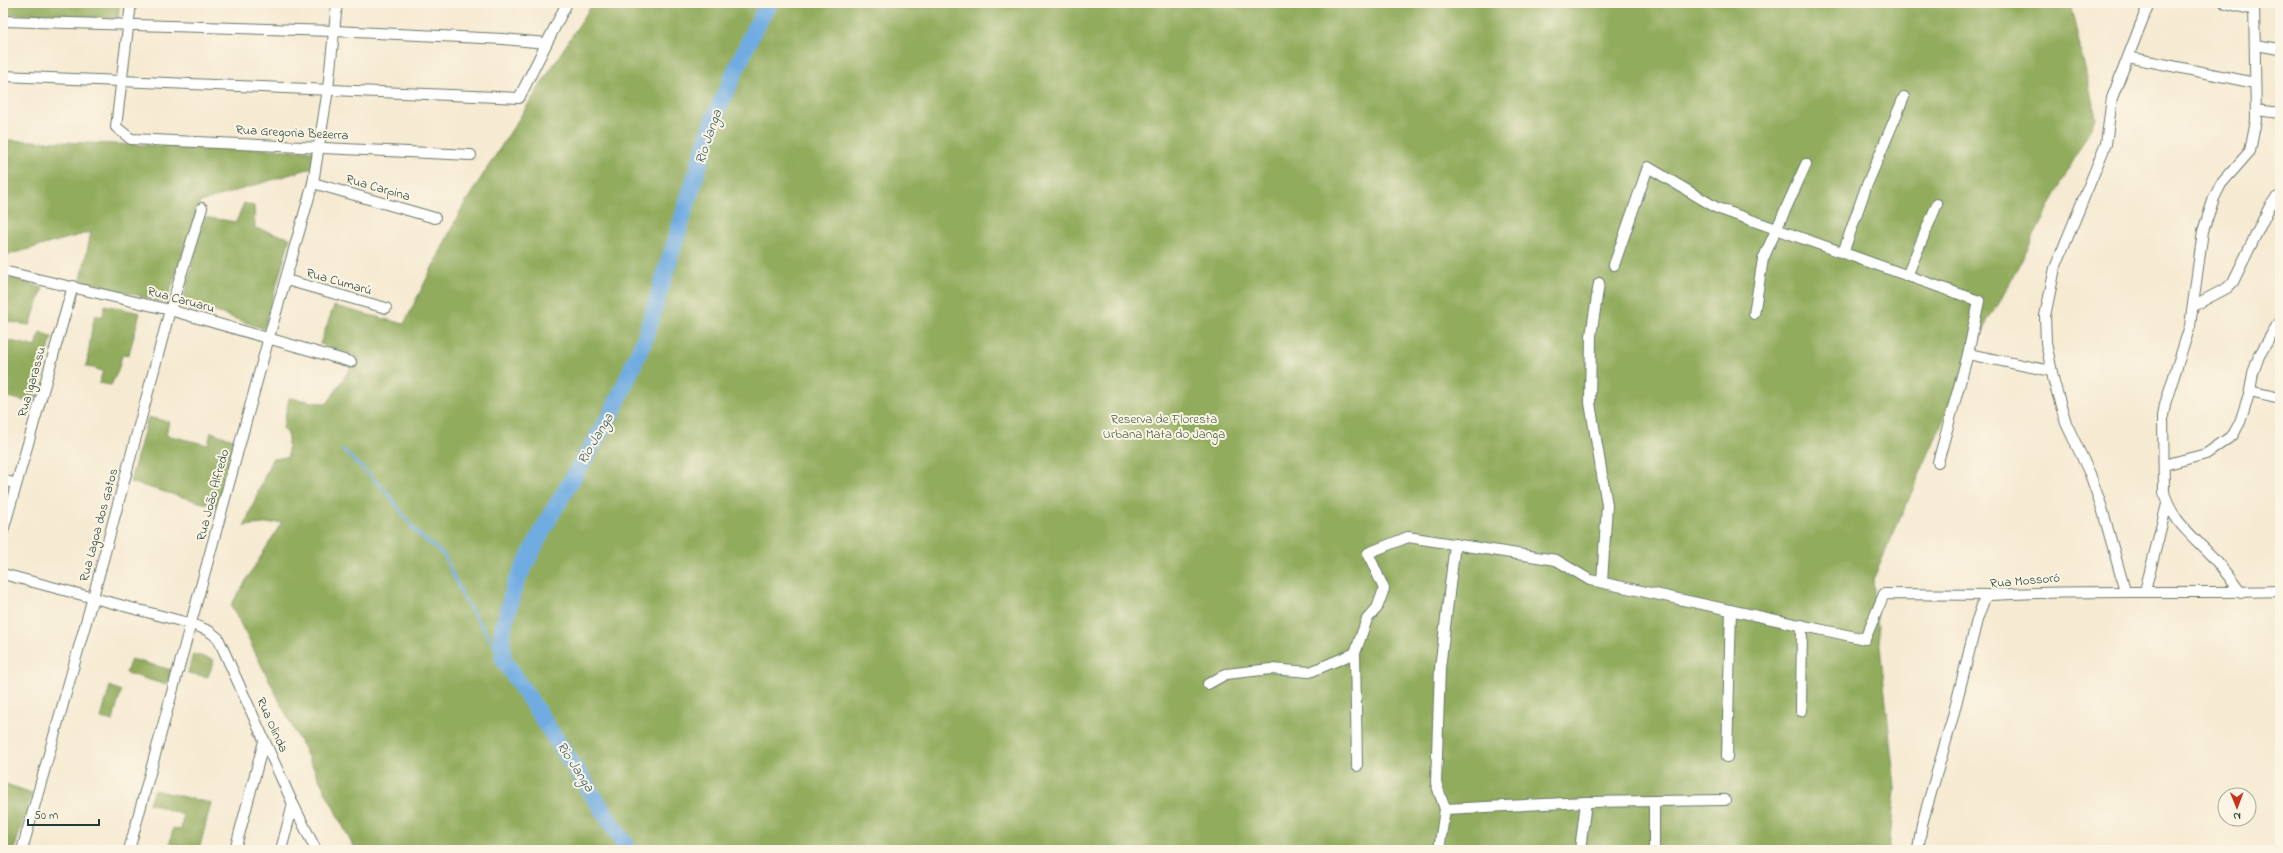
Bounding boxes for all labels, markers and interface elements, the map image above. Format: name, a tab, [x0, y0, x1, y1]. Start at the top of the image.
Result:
water label: Rio Janga	[690, 107, 728, 167]
street label: Rua Gregoria Bezerra	[235, 121, 349, 146]
street label: Rua Carpina	[344, 170, 412, 206]
street label: Rua Cumarú	[304, 264, 374, 300]
street label: Rua Caruaru	[145, 282, 217, 318]
street label: Rua Igarassu	[13, 345, 52, 420]
water label: Rio Janga	[573, 409, 620, 468]
park label: Reserva de Floresta Urbana Mata do Janga	[1103, 410, 1225, 445]
street label: Rua João Alfredo	[192, 447, 234, 543]
street label: Rua Lagoa dos Gatos	[75, 466, 124, 584]
street label: Rua Mossoró	[1989, 568, 2061, 594]
street label: Rua Olinda	[251, 694, 293, 756]
water label: Rio Janga	[551, 738, 599, 797]
north arrow	[2217, 787, 2257, 827]
scale bar	[28, 801, 99, 827]
text: 50 m	[34, 807, 58, 825]
text: N	[2233, 808, 2241, 824]

